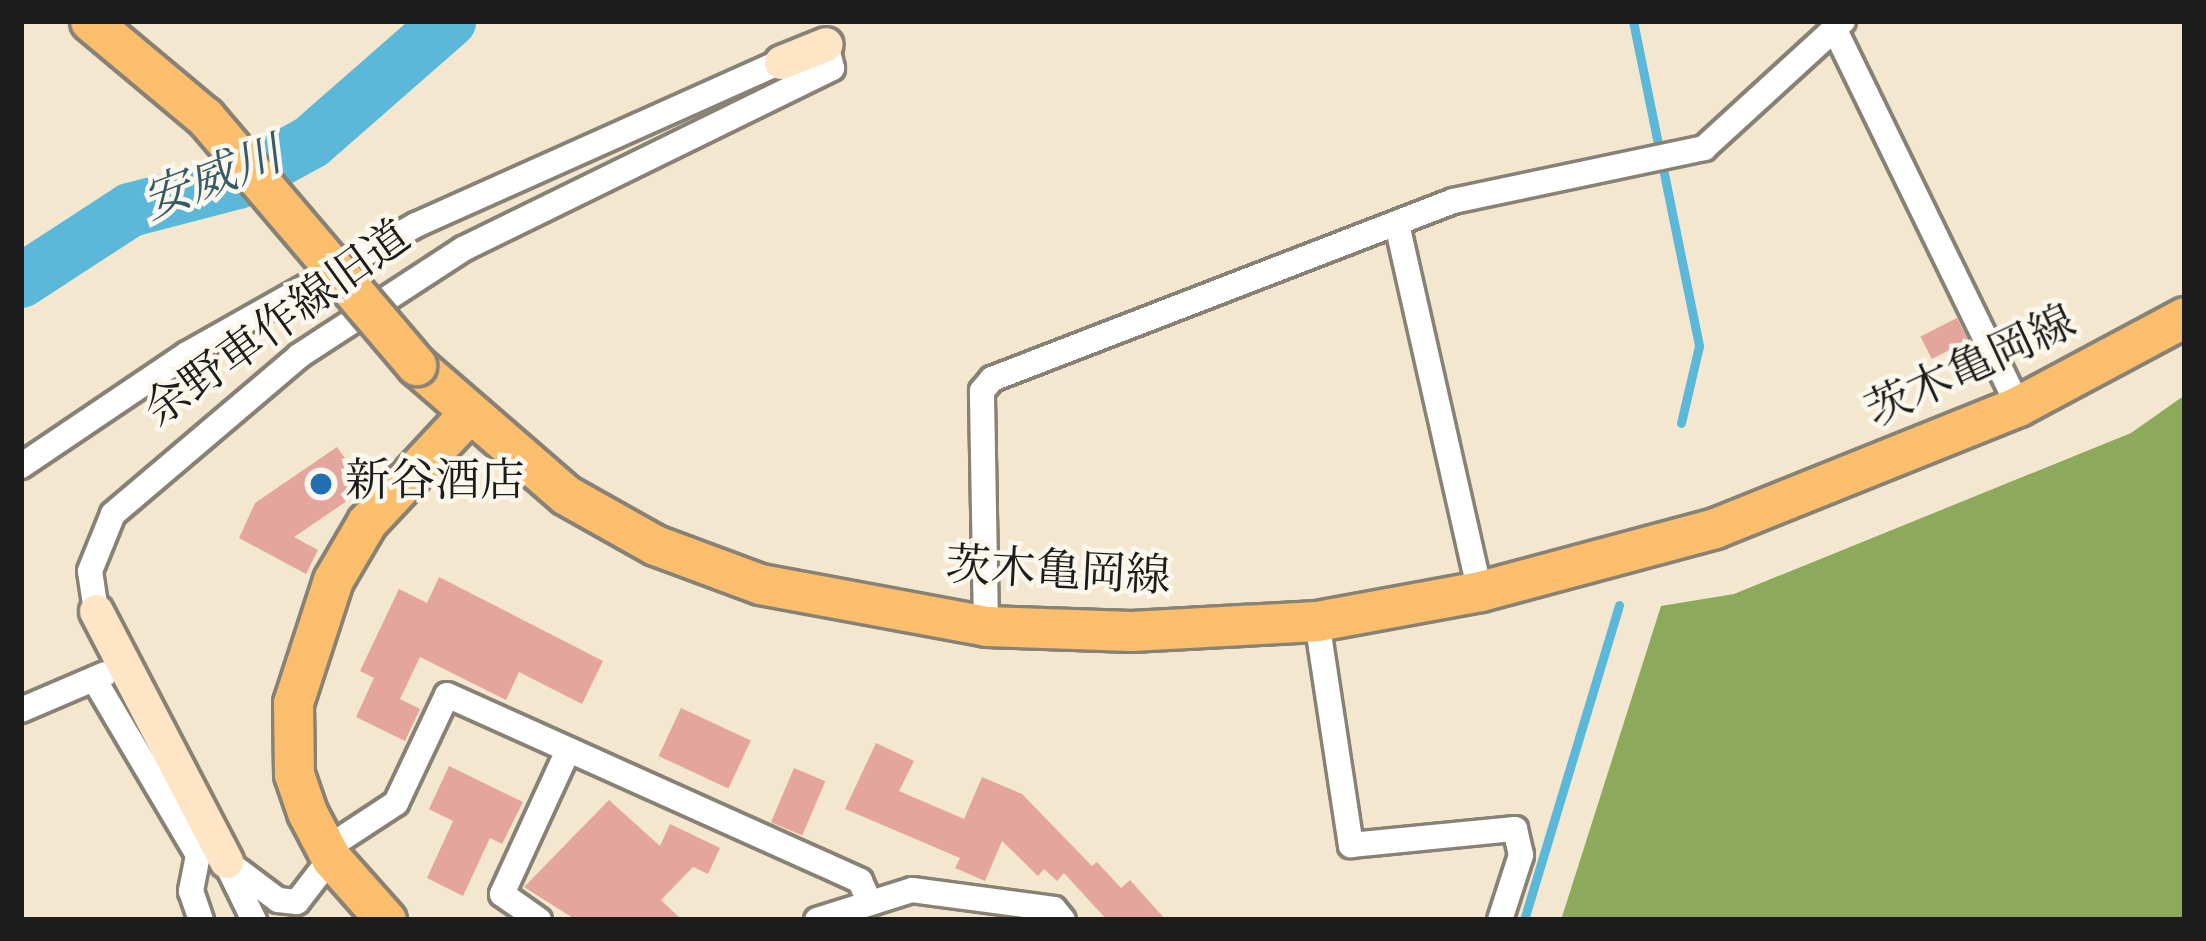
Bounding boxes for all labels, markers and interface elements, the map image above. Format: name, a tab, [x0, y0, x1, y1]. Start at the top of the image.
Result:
water label: 安威川	[135, 128, 291, 234]
street label: 余野車作線旧道	[136, 212, 422, 440]
street label: 茨木亀岡線	[1859, 297, 2085, 441]
place label: 新谷酒店	[345, 457, 525, 511]
marker: 新谷酒店	[308, 471, 334, 497]
street label: 茨木亀岡線	[944, 541, 1172, 607]

